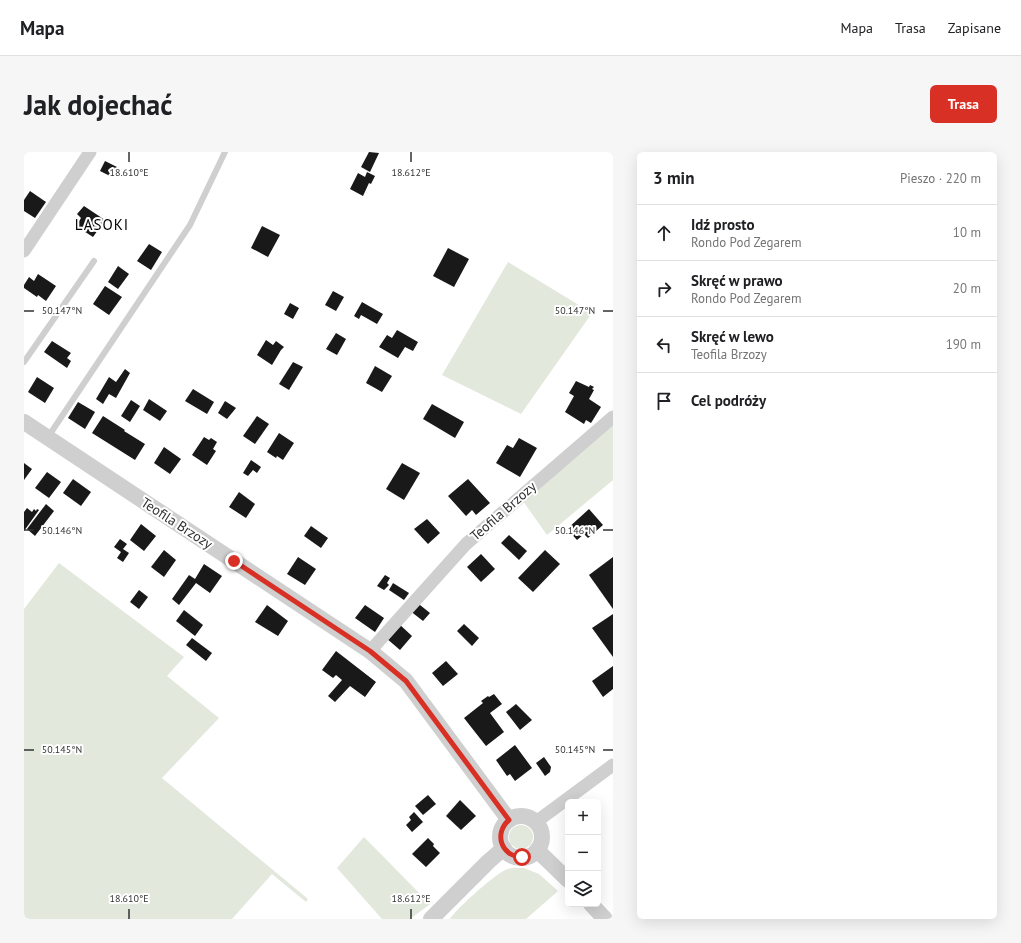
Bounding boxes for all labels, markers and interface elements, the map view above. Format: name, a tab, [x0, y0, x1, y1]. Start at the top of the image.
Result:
text: Mapa	[20, 16, 64, 40]
text: Mapa	[840, 19, 873, 37]
text: Trasa	[895, 19, 926, 37]
text: Zapisane	[948, 19, 1001, 37]
button: Trasa	[930, 85, 997, 123]
text: Jak dojechać	[24, 86, 172, 123]
text: 18.610°E	[110, 166, 149, 179]
text: 18.612°E	[392, 166, 431, 179]
text: 3 min	[653, 167, 694, 189]
text: Pieszo · 220 m	[900, 170, 981, 187]
district label: LASOKI	[75, 215, 129, 234]
text: Idź prosto	[691, 215, 755, 234]
icon: ahead	[653, 222, 675, 244]
text: 10 m	[953, 224, 981, 241]
text: Rondo Pod Zegarem	[691, 234, 801, 251]
text: Skręć w prawo	[691, 271, 783, 290]
icon: right	[653, 278, 675, 300]
text: 20 m	[953, 280, 981, 297]
text: Rondo Pod Zegarem	[691, 290, 801, 307]
text: 50.147°N	[42, 304, 82, 317]
text: 50.147°N	[555, 304, 595, 317]
text: Skręć w lewo	[691, 327, 774, 346]
icon: left	[653, 334, 675, 356]
text: 190 m	[946, 336, 981, 353]
text: Teofila Brzozy	[691, 346, 767, 363]
icon: arrive	[653, 390, 675, 412]
text: Cel podróży	[691, 391, 766, 410]
street label: Teofila Brzozy	[466, 477, 540, 545]
street label: Teofila Brzozy	[138, 493, 217, 553]
text: 50.146°N	[42, 524, 82, 537]
text: 50.146°N	[555, 524, 595, 537]
route end	[225, 552, 243, 570]
text: 50.145°N	[42, 743, 82, 756]
text: 50.145°N	[555, 743, 595, 756]
map controls	[565, 799, 601, 907]
button: +	[565, 799, 601, 835]
button: −	[565, 835, 601, 871]
route start	[513, 848, 531, 866]
button: layers	[565, 871, 601, 907]
text: 18.610°E	[110, 892, 149, 905]
text: 18.612°E	[392, 892, 431, 905]

